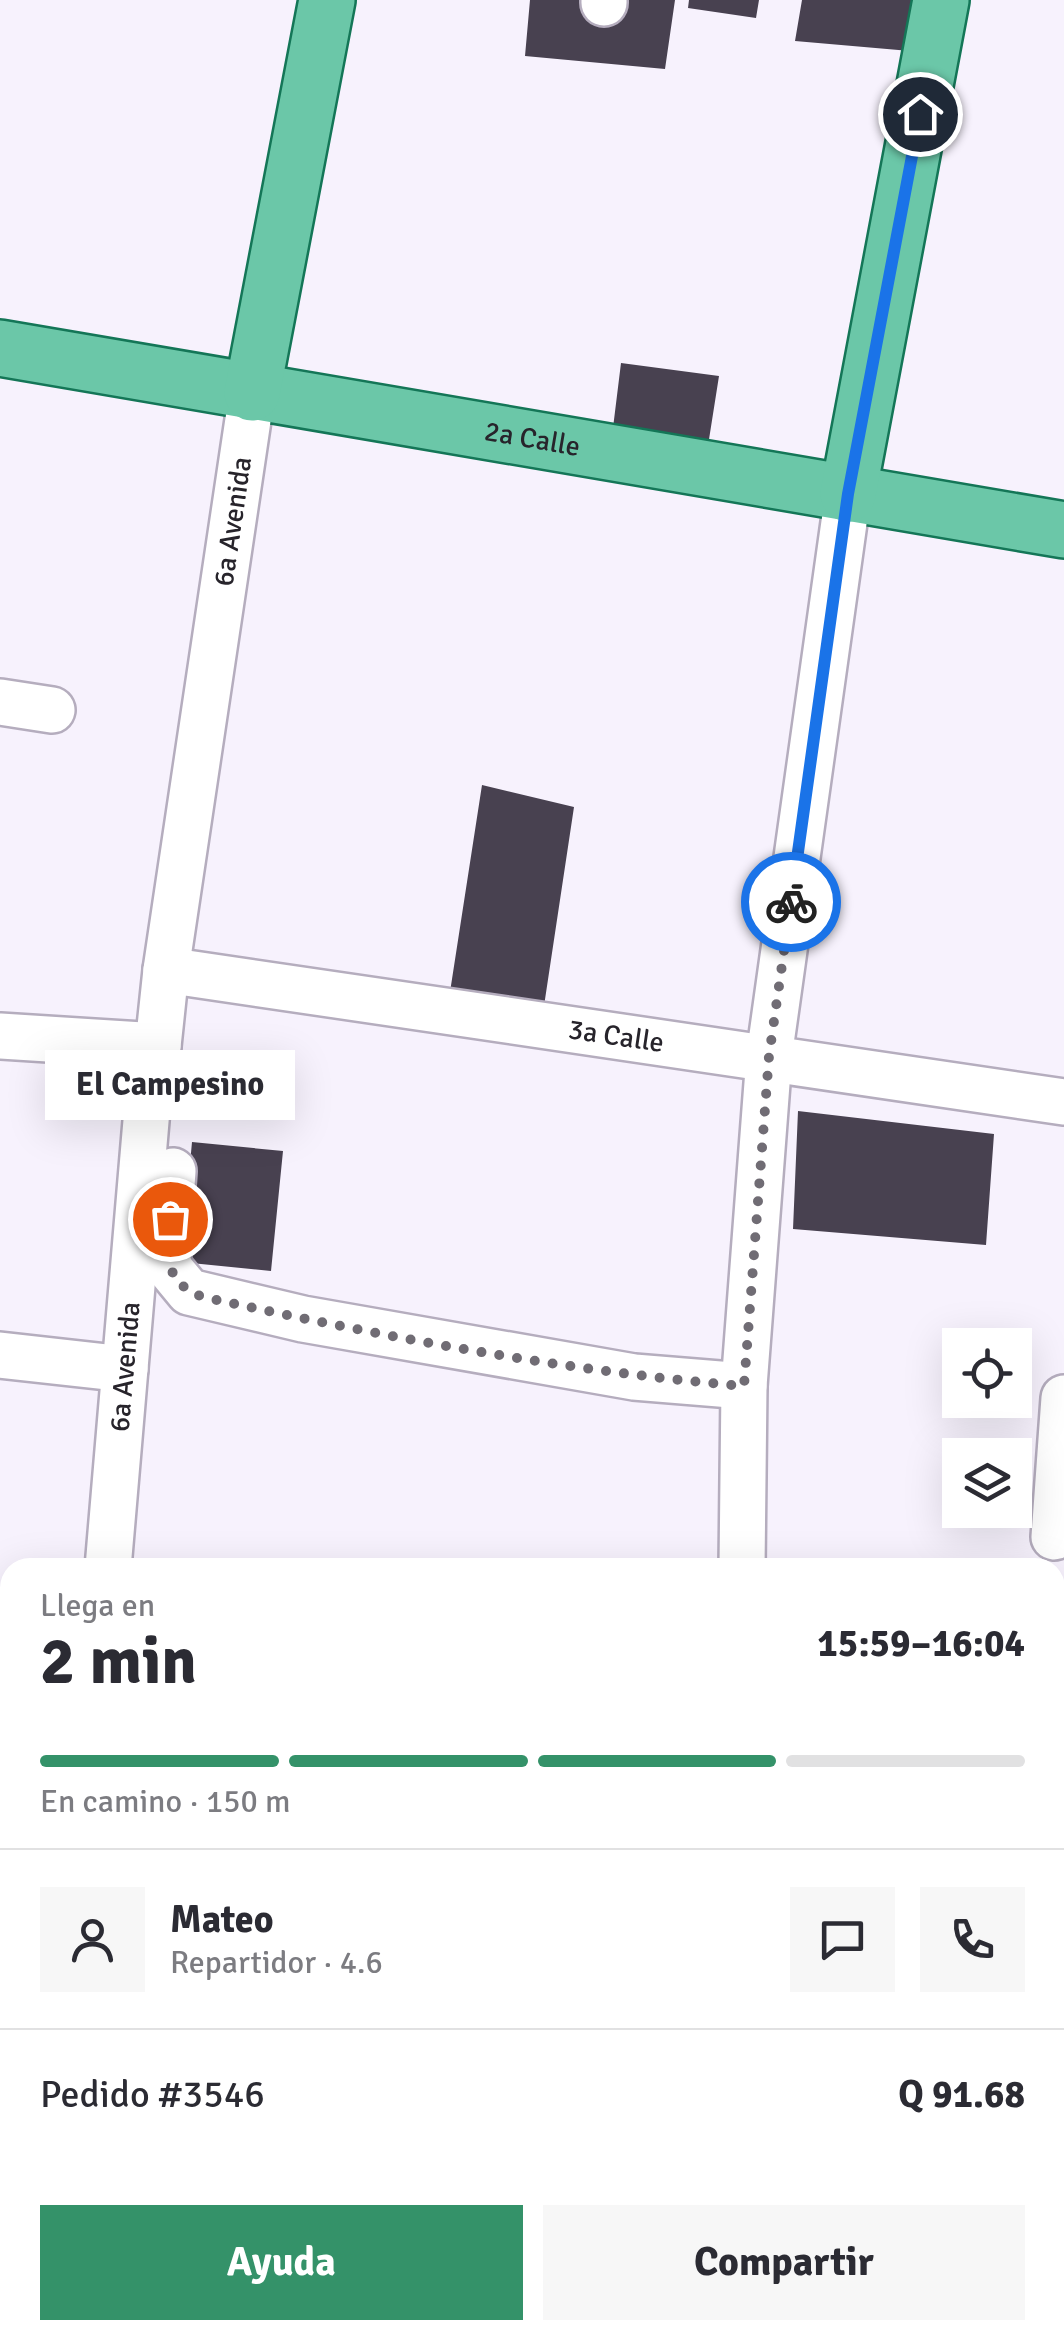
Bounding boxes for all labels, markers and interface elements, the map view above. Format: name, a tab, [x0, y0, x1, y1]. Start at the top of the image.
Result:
pin	[878, 72, 963, 157]
icon: home	[893, 87, 948, 142]
street label: 2a Calle	[482, 414, 583, 464]
street label: 6a Avenida	[206, 454, 259, 588]
courier	[741, 852, 841, 952]
icon: bike	[764, 875, 819, 930]
street label: 3a Calle	[566, 1012, 666, 1060]
callout: El Campesino	[45, 1049, 295, 1119]
text: El Campesino	[76, 1065, 264, 1104]
pin	[128, 1177, 213, 1262]
icon: bag	[143, 1192, 198, 1247]
street label: 6a Avenida	[103, 1300, 148, 1433]
map controls	[942, 1328, 1032, 1528]
button: locate	[942, 1328, 1032, 1418]
button: layers	[942, 1438, 1032, 1528]
text: Llega en	[40, 1586, 155, 1625]
text: 15:59–16:04	[817, 1620, 1025, 1667]
text: 2 min	[40, 1622, 197, 1702]
text: En camino · 150 m	[40, 1782, 290, 1821]
button: person	[40, 1887, 145, 1992]
button: chat	[790, 1887, 895, 1992]
button: phone	[920, 1887, 1025, 1992]
text: Mateo	[170, 1896, 274, 1943]
text: Repartidor · 4.6	[170, 1943, 383, 1982]
text: Pedido #3546	[40, 2071, 265, 2118]
text: Q 91.68	[898, 2071, 1025, 2118]
button: Ayuda	[40, 2205, 523, 2320]
button: Compartir	[543, 2205, 1025, 2320]

